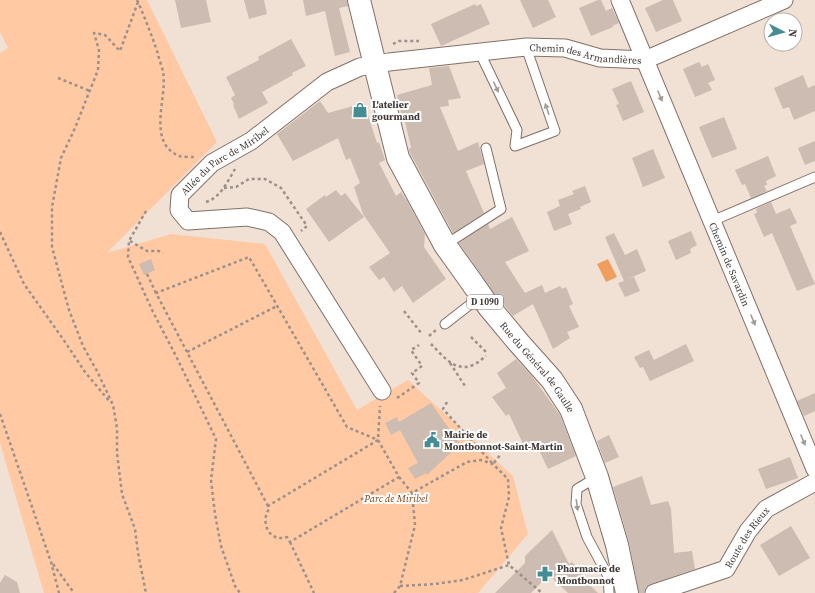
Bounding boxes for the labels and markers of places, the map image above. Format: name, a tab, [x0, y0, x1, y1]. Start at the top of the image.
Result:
place label: L'atelier gourmand	[372, 98, 420, 123]
shop icon: L'atelier gourmand	[351, 101, 369, 119]
place label: Mairie de Montbonnot-Saint-Martin	[444, 428, 563, 453]
public building icon: Mairie de Montbonnot-Saint-Martin	[423, 431, 441, 449]
place label: Pharmacie de Montbonnot	[557, 562, 620, 587]
pharmacy icon: Pharmacie de Montbonnot	[536, 565, 554, 583]

